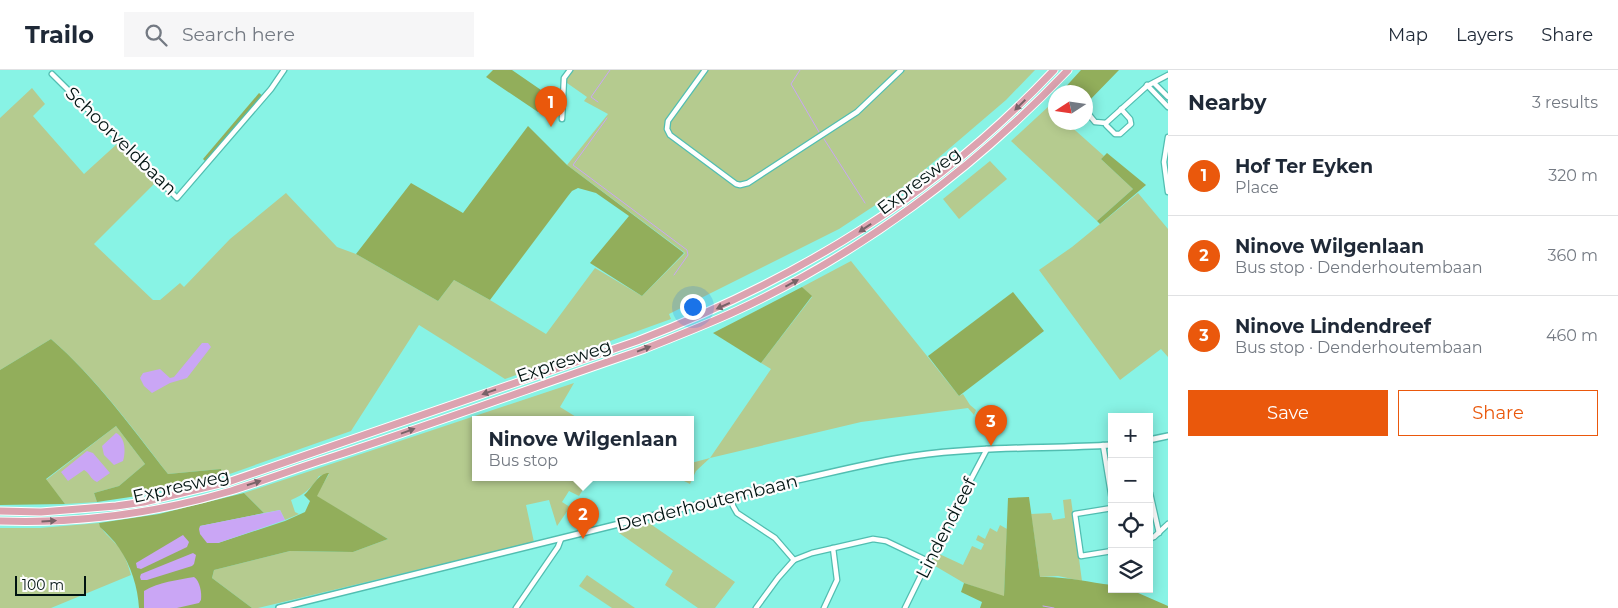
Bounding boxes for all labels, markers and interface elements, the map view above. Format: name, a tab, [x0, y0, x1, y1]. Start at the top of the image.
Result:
search box	[124, 12, 474, 57]
text: Trailo	[25, 20, 94, 49]
icon: search	[142, 21, 170, 49]
text: Search here	[182, 23, 295, 46]
text: Map	[1388, 24, 1428, 46]
text: Layers	[1456, 24, 1513, 46]
text: Share	[1541, 24, 1593, 46]
street label: Schoorveldbaan	[61, 82, 181, 200]
north arrow	[1048, 85, 1093, 130]
pin: 1	[535, 86, 567, 127]
text: Nearby	[1188, 90, 1267, 115]
text: 3 results	[1532, 93, 1598, 112]
one-way arrow	[1014, 99, 1026, 111]
street label: Expresweg	[873, 142, 965, 220]
text: Hof Ter Eyken	[1235, 155, 1373, 178]
text: 1	[1201, 166, 1207, 185]
text: 320 m	[1548, 166, 1598, 185]
text: Place	[1235, 178, 1279, 197]
one-way arrow	[859, 223, 872, 232]
text: Ninove Wilgenlaan	[1235, 235, 1424, 258]
text: 2	[1199, 246, 1209, 265]
text: 360 m	[1547, 246, 1598, 265]
text: Bus stop · Denderhoutembaan	[1235, 258, 1483, 277]
one-way arrow	[786, 278, 799, 287]
your location	[680, 294, 706, 320]
one-way arrow	[716, 302, 730, 310]
text: Ninove Lindendreef	[1235, 315, 1431, 338]
text: 3	[1199, 326, 1209, 345]
text: 460 m	[1546, 326, 1598, 345]
street label: Expresweg	[514, 335, 614, 387]
text: Bus stop · Denderhoutembaan	[1235, 338, 1483, 357]
one-way arrow	[637, 345, 652, 353]
one-way arrow	[481, 388, 496, 396]
button: Save	[1188, 390, 1388, 436]
button: Share	[1398, 390, 1598, 436]
pin: 3	[975, 405, 1007, 446]
map controls	[1108, 413, 1153, 593]
button: +	[1108, 413, 1153, 458]
popup	[472, 416, 694, 481]
one-way arrow	[401, 427, 416, 435]
text: Ninove Wilgenlaan	[488, 428, 678, 451]
text: Bus stop	[488, 451, 558, 470]
button: −	[1108, 458, 1153, 503]
street label: Expresweg	[130, 464, 232, 508]
street label: Denderhoutembaan	[614, 470, 800, 536]
street label: Lindendreef	[911, 473, 981, 582]
one-way arrow	[247, 479, 262, 487]
pin: 2	[567, 498, 599, 539]
button: locate	[1108, 503, 1153, 548]
one-way arrow	[41, 517, 57, 525]
button: layers	[1108, 548, 1153, 593]
scale bar	[15, 573, 86, 596]
text: 100 m	[22, 576, 64, 594]

